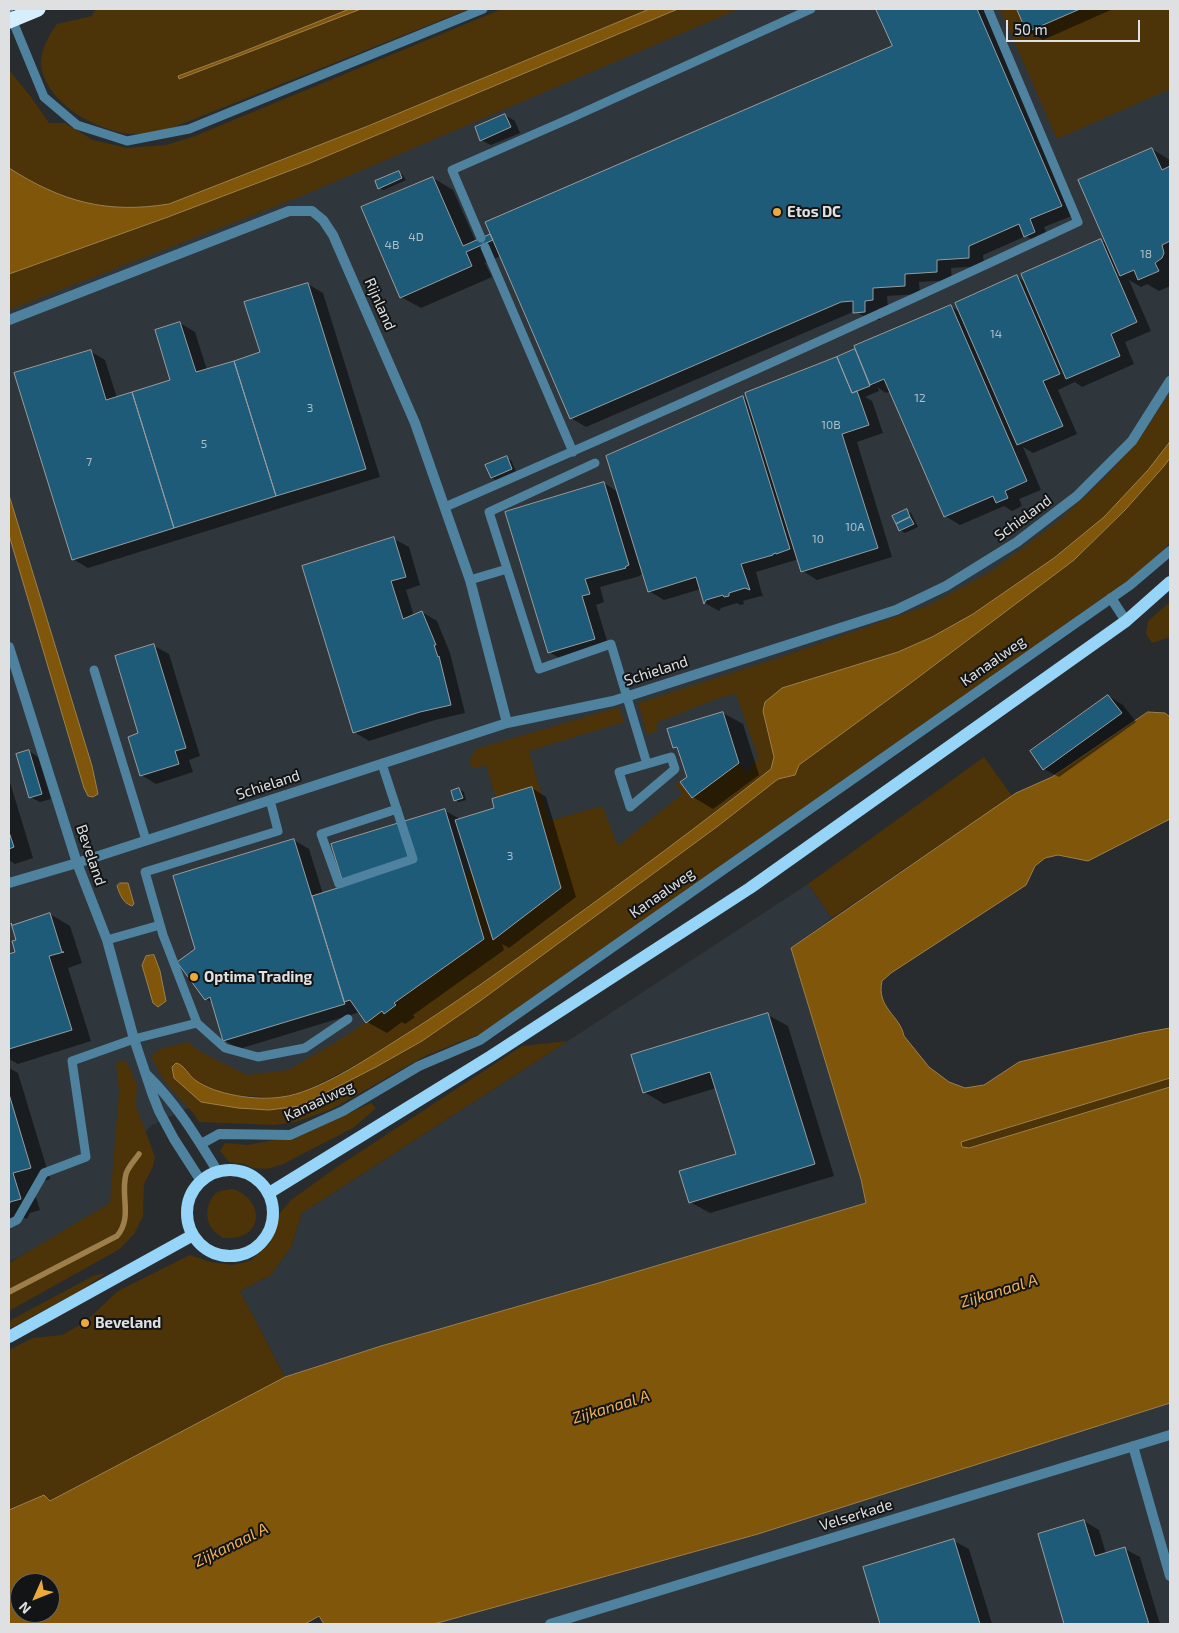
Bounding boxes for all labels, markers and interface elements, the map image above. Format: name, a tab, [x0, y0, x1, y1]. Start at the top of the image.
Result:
scale bar	[1009, 10, 1143, 42]
text: 50 m	[1014, 20, 1048, 38]
place label: Etos DC	[787, 203, 841, 221]
marker: Etos DC	[771, 206, 783, 218]
house number: 4D	[408, 230, 424, 244]
house number: 4B	[385, 238, 399, 252]
house number: 18	[1140, 247, 1152, 261]
street label: Rijnland	[361, 275, 399, 333]
house number: 14	[990, 327, 1002, 341]
house number: 12	[914, 391, 926, 405]
house number: 3	[307, 401, 313, 415]
house number: 10B	[821, 418, 841, 432]
house number: 5	[201, 437, 207, 451]
house number: 7	[86, 455, 92, 469]
street label: Schieland	[991, 491, 1055, 545]
house number: 10A	[845, 520, 865, 534]
house number: 10	[812, 532, 824, 546]
street label: Kanaalweg	[957, 632, 1029, 690]
street label: Schieland	[622, 652, 690, 690]
street label: Schieland	[234, 766, 302, 804]
street label: Beveland	[72, 822, 110, 888]
house number: 3	[507, 849, 513, 863]
street label: Kanaalweg	[626, 864, 698, 922]
place label: Optima Trading	[204, 968, 312, 986]
marker: Optima Trading	[188, 971, 200, 983]
street label: Kanaalweg	[281, 1077, 357, 1125]
water label: Zijkanaal A	[958, 1270, 1040, 1312]
place label: Beveland	[95, 1314, 161, 1332]
marker: Beveland	[79, 1317, 91, 1329]
water label: Zijkanaal A	[570, 1386, 652, 1428]
street label: Velserkade	[817, 1495, 895, 1535]
water label: Zijkanaal A	[191, 1519, 271, 1571]
north arrow	[10, 1573, 60, 1623]
text: N	[15, 1599, 34, 1618]

